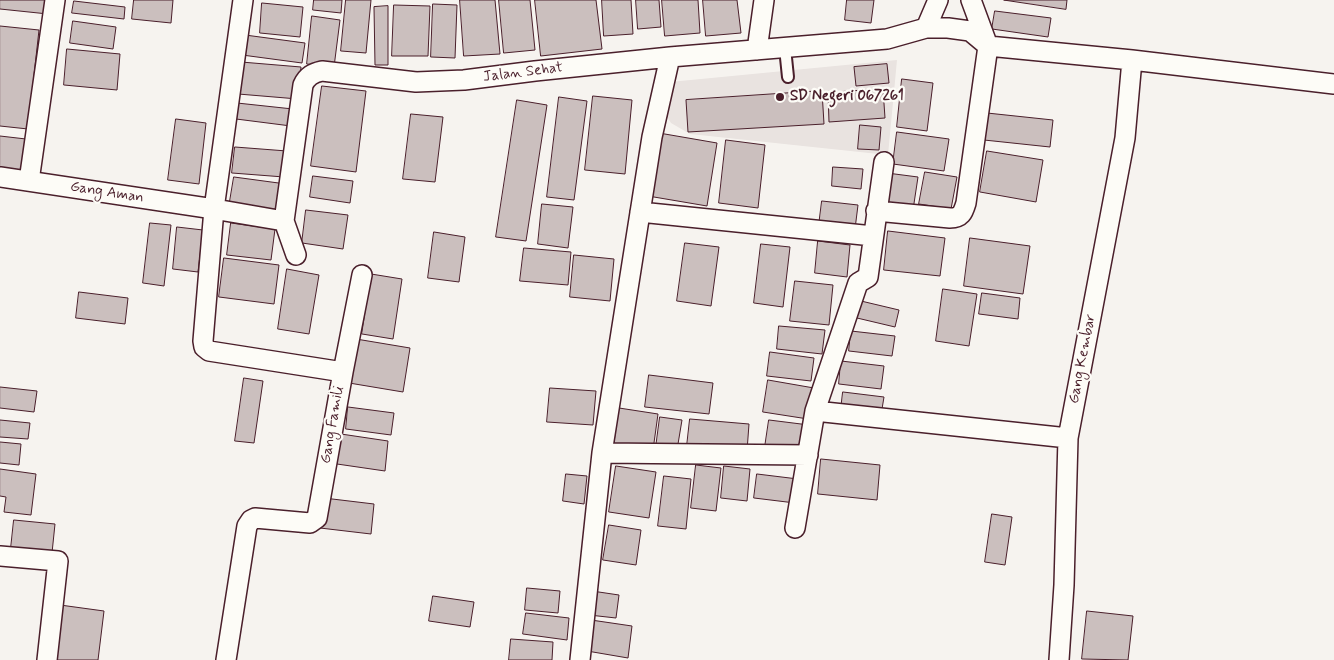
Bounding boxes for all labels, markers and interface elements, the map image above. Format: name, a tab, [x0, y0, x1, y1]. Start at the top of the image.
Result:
street label: Jalan Sehat	[482, 59, 564, 87]
place label: SD Negeri 067261	[790, 88, 904, 106]
marker: SD Negeri 067261	[774, 91, 786, 103]
street label: Gang Aman	[69, 178, 145, 208]
street label: Gang Kembar	[1066, 313, 1100, 405]
street label: Gang Famili	[317, 385, 349, 465]

